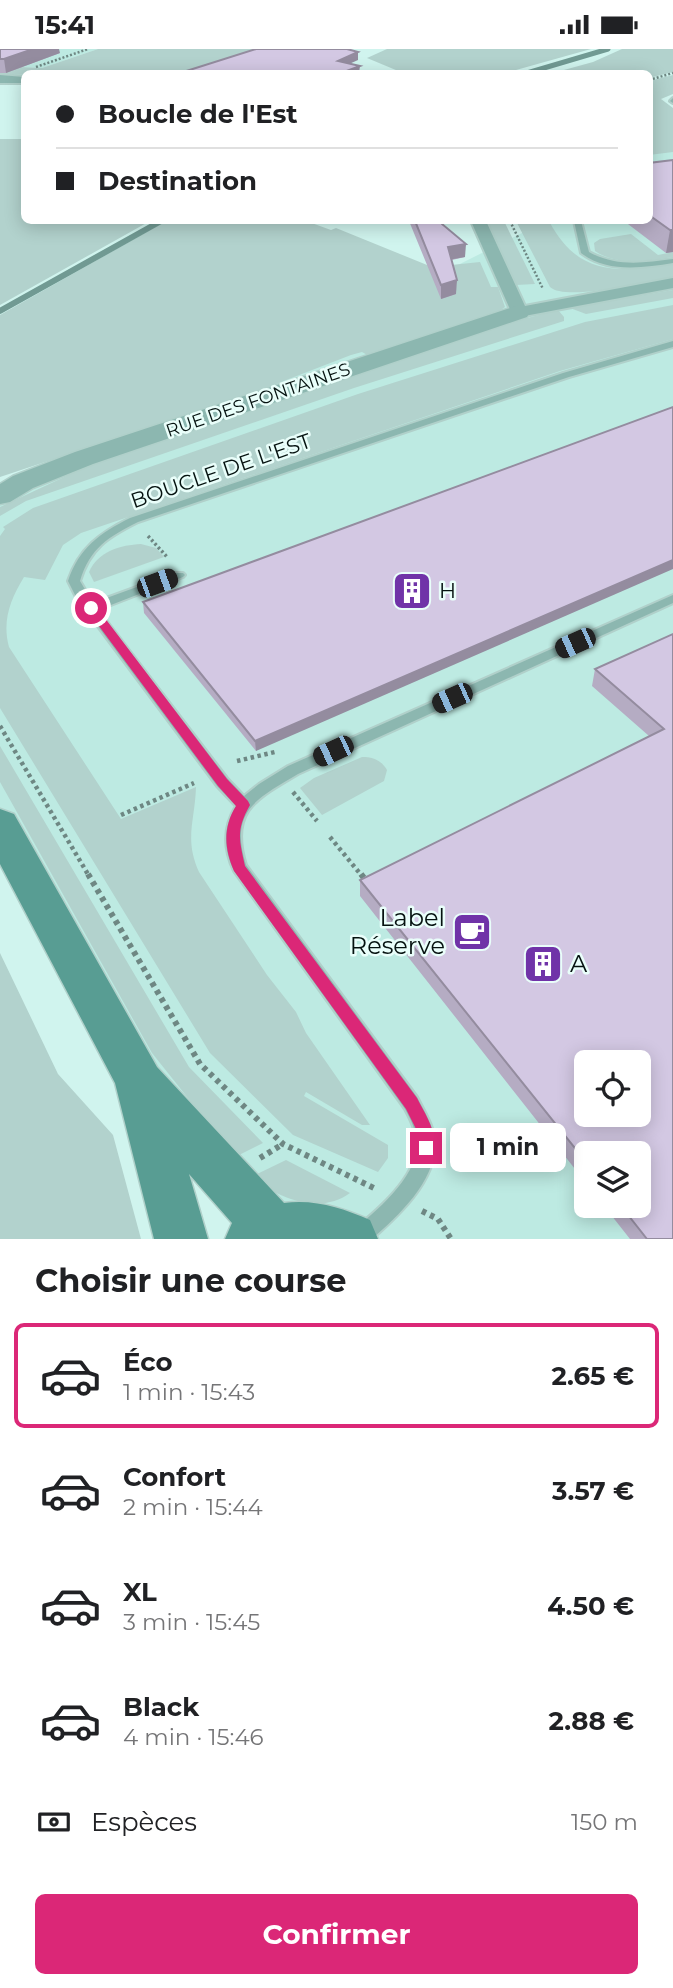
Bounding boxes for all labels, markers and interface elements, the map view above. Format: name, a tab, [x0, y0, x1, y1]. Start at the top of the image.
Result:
text: 15:41	[35, 9, 95, 41]
text: Boucle de l'Est	[98, 98, 298, 130]
text: Destination	[98, 165, 257, 197]
street label: RUE DES FONTAINES	[163, 358, 353, 442]
street label: BOUCLE DE L'EST	[127, 428, 314, 513]
car	[134, 566, 181, 600]
building icon: H	[391, 570, 433, 612]
place label: H	[439, 578, 456, 603]
route start	[75, 592, 107, 624]
car	[552, 625, 599, 661]
car	[429, 680, 476, 716]
car	[310, 733, 357, 769]
place label: Label Réserve	[350, 903, 445, 960]
cafe icon: Label Réserve	[451, 911, 493, 953]
building icon: A	[522, 943, 564, 985]
place label: A	[570, 949, 588, 978]
map controls	[574, 1050, 651, 1218]
button: locate	[574, 1050, 651, 1127]
callout: 1 min	[450, 1123, 566, 1173]
route end	[410, 1132, 442, 1164]
text: 1 min	[477, 1133, 539, 1161]
button: layers	[574, 1141, 651, 1218]
text: Choisir une course	[35, 1261, 347, 1300]
icon: car	[39, 1344, 102, 1407]
text: Éco	[123, 1346, 173, 1378]
text: 2.65 €	[551, 1360, 634, 1392]
text: 1 min · 15:43	[123, 1378, 255, 1406]
icon: car	[39, 1459, 102, 1522]
text: Confort	[123, 1461, 226, 1493]
text: 3.57 €	[552, 1475, 634, 1507]
text: 2 min · 15:44	[123, 1493, 263, 1521]
icon: car	[39, 1574, 102, 1637]
text: XL	[123, 1576, 157, 1608]
text: 4.50 €	[547, 1590, 634, 1622]
text: 3 min · 15:45	[123, 1608, 260, 1636]
icon: car	[39, 1689, 102, 1752]
text: Black	[123, 1691, 199, 1723]
text: 2.88 €	[549, 1705, 634, 1737]
text: 4 min · 15:46	[123, 1723, 264, 1751]
icon: cash	[35, 1803, 73, 1841]
text: Espèces	[91, 1806, 197, 1838]
text: 150 m	[571, 1808, 638, 1836]
button: Confirmer	[35, 1894, 638, 1974]

